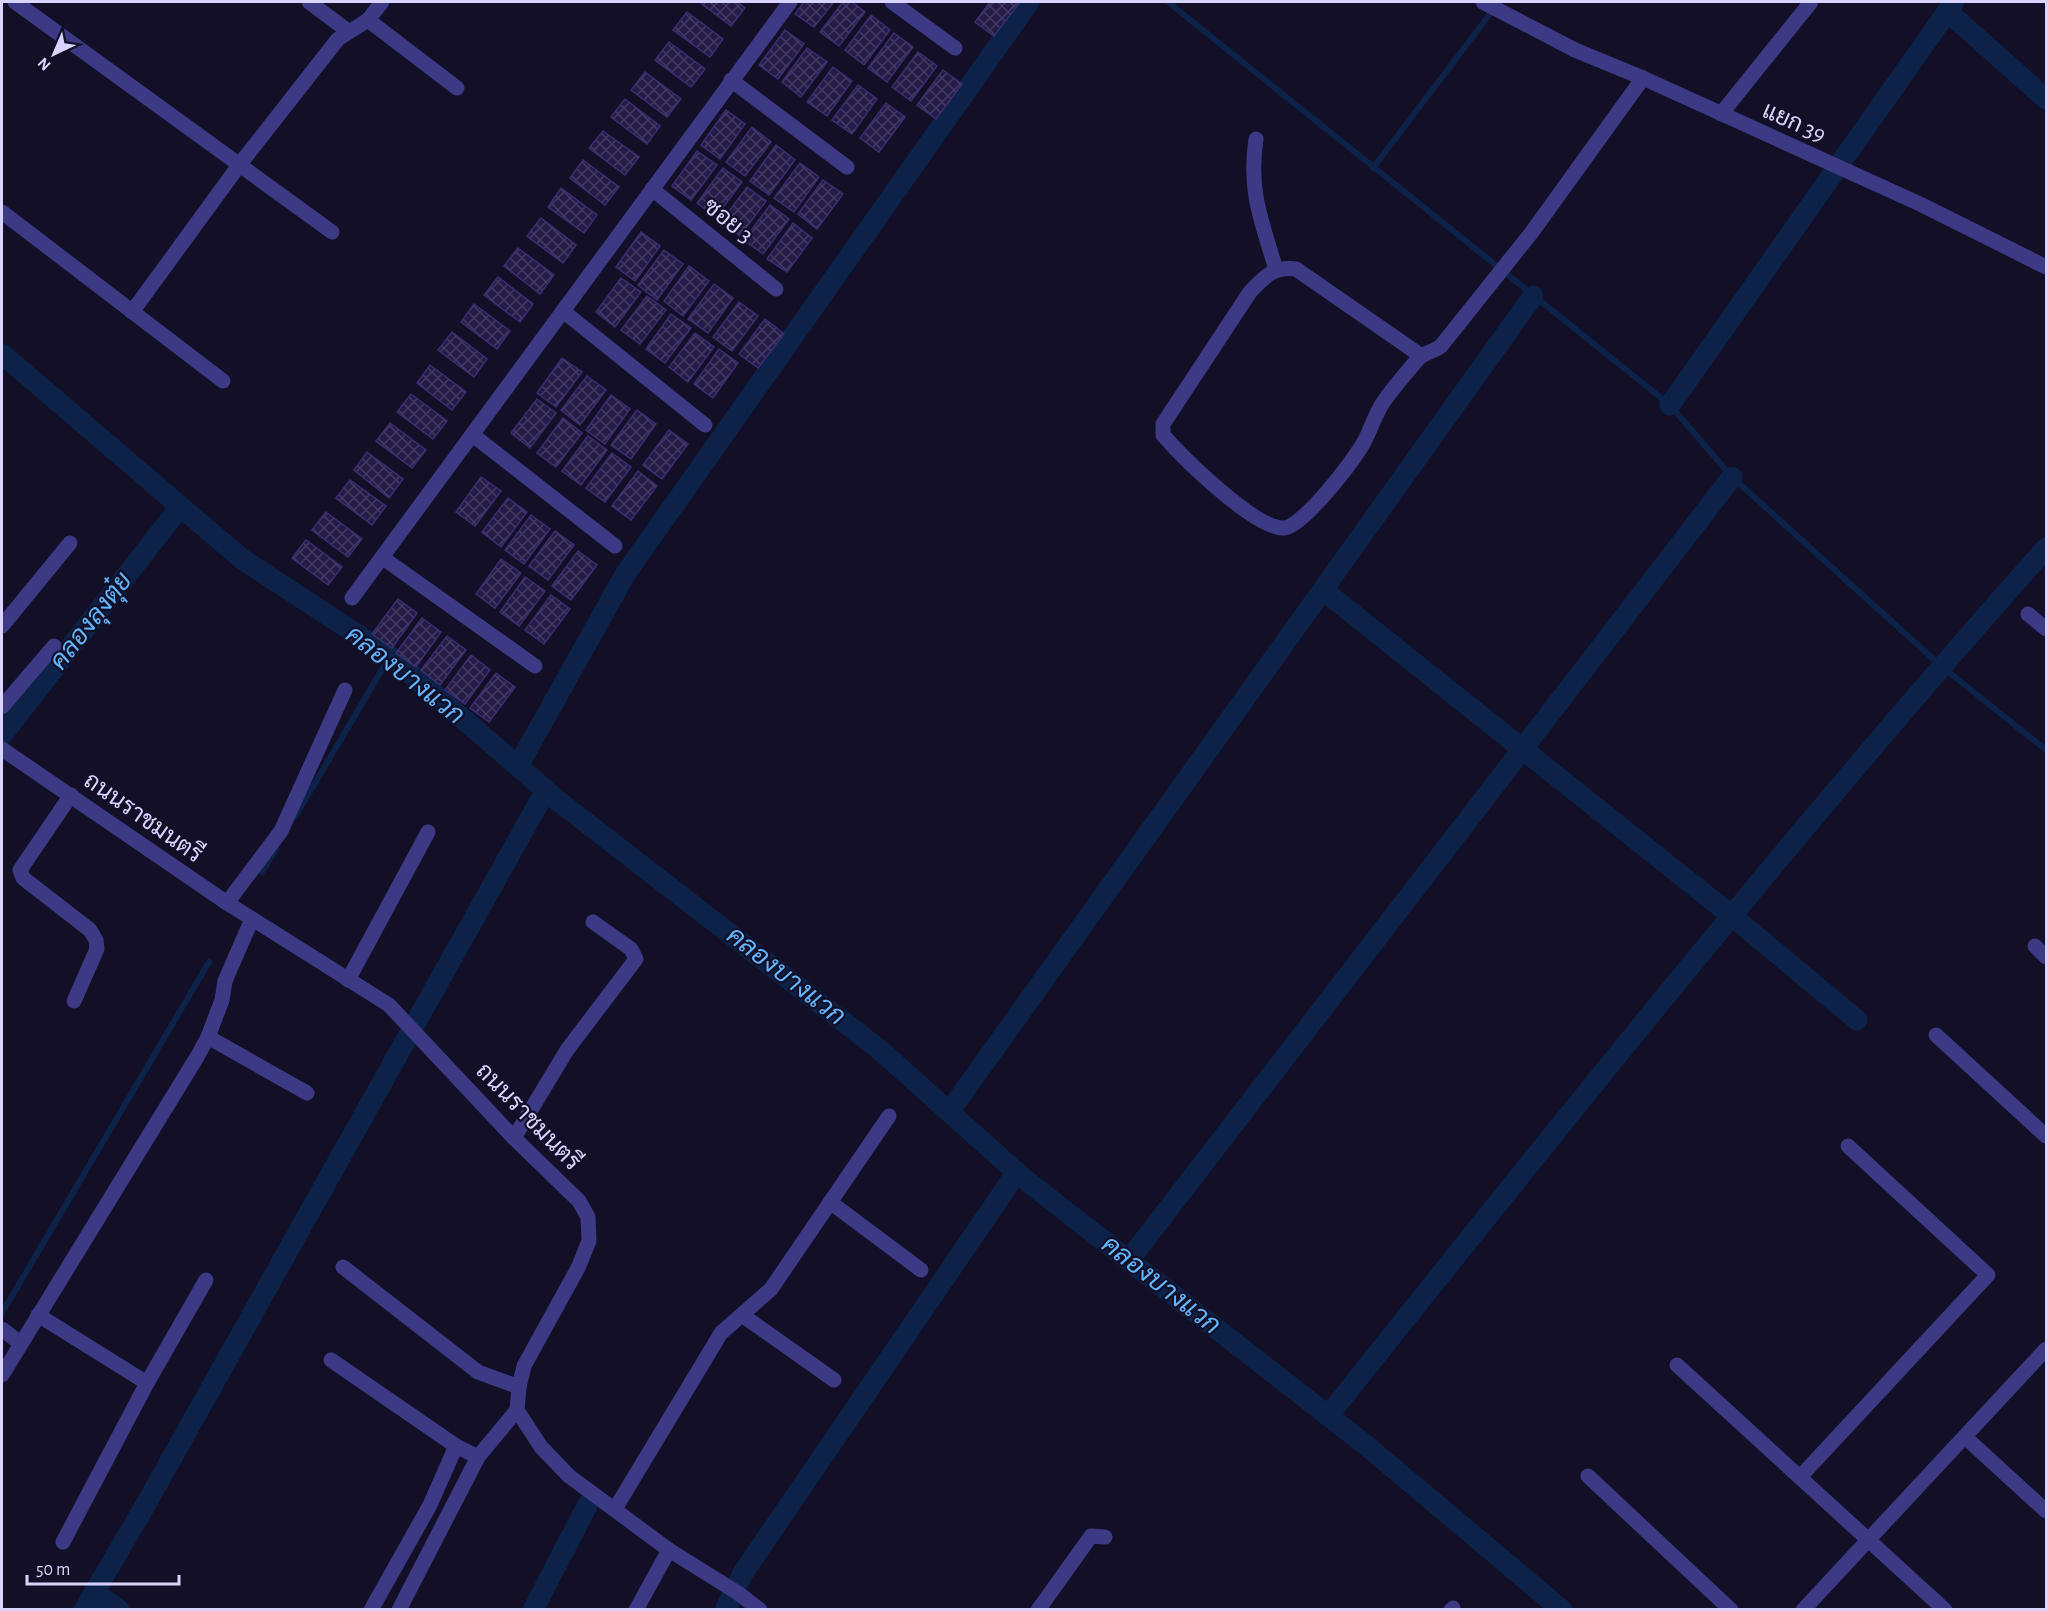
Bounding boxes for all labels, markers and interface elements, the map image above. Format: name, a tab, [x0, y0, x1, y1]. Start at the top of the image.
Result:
north arrow	[24, 24, 84, 84]
text: N	[35, 54, 54, 74]
street label: แยก 39	[1759, 98, 1829, 148]
street label: ซอย 3	[699, 194, 757, 248]
water label: คลองลุงตุ๋ย	[43, 566, 140, 677]
water label: คลองบางแวก	[341, 621, 469, 729]
street label: ถนนราชมนตรี	[79, 765, 209, 868]
water label: คลองบางแวก	[722, 922, 850, 1030]
street label: ถนนราชมนตรี	[471, 1056, 588, 1175]
water label: คลองบางแวก	[1097, 1231, 1225, 1339]
scale bar	[27, 1548, 178, 1586]
text: 50 m	[36, 1561, 70, 1579]

